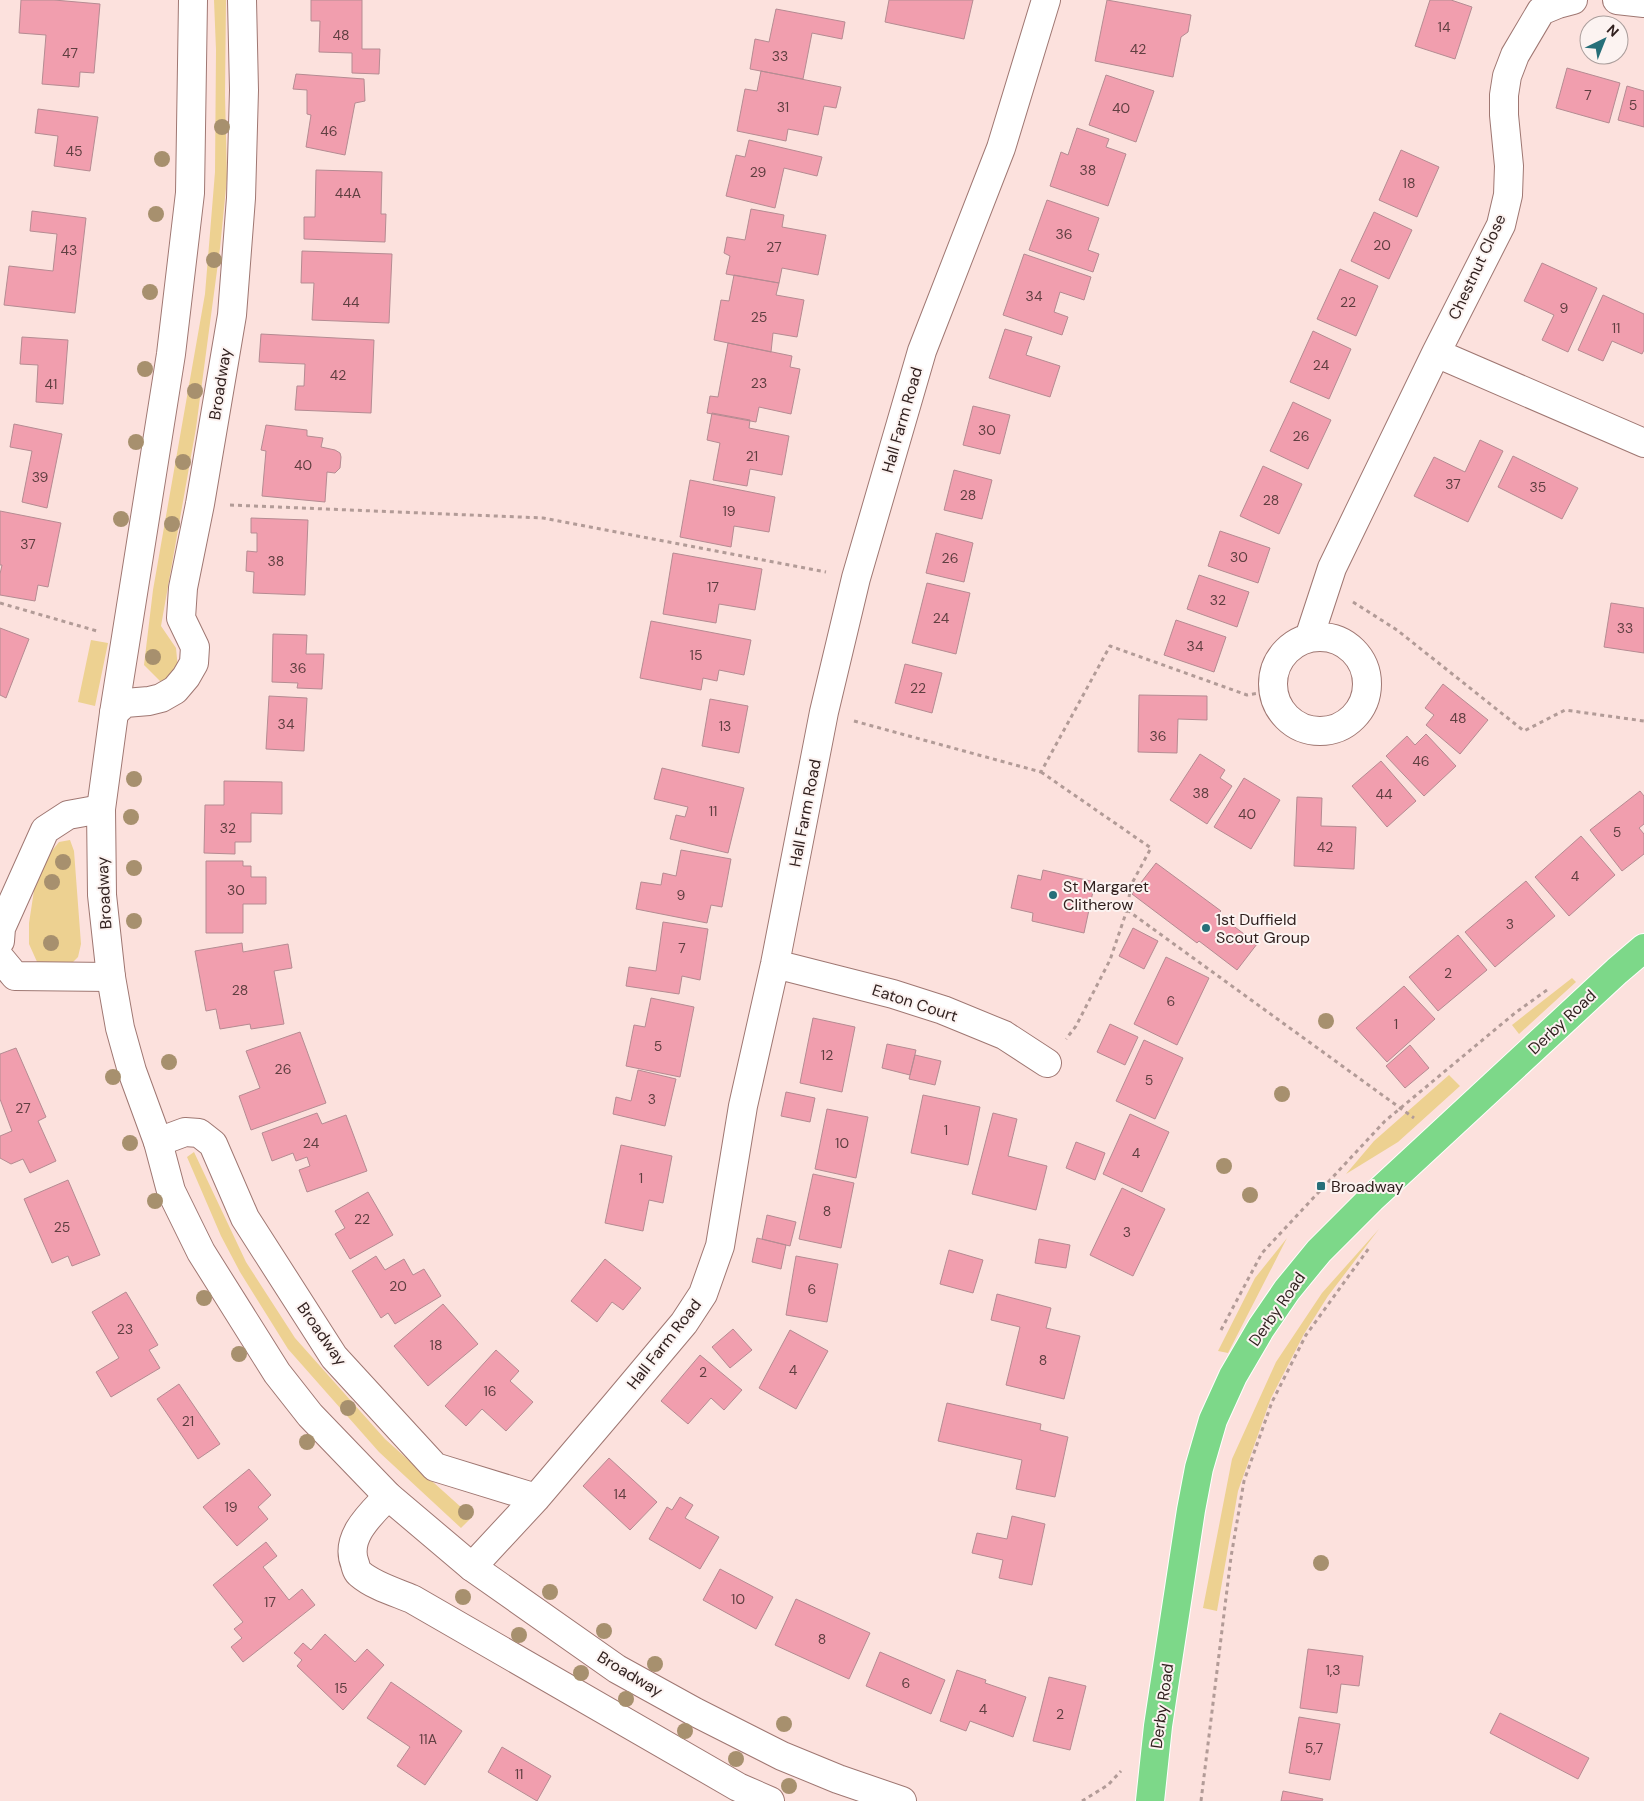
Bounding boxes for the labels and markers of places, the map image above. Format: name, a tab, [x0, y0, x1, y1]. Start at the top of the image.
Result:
place label: St Margaret Clitherow	[1063, 876, 1149, 915]
marker: St Margaret Clitherow	[1047, 889, 1059, 901]
place label: 1st Duffield Scout Group	[1216, 909, 1310, 948]
marker: 1st Duffield Scout Group	[1200, 922, 1212, 934]
place label: Broadway	[1331, 1176, 1404, 1197]
marker: Broadway	[1315, 1180, 1327, 1192]

